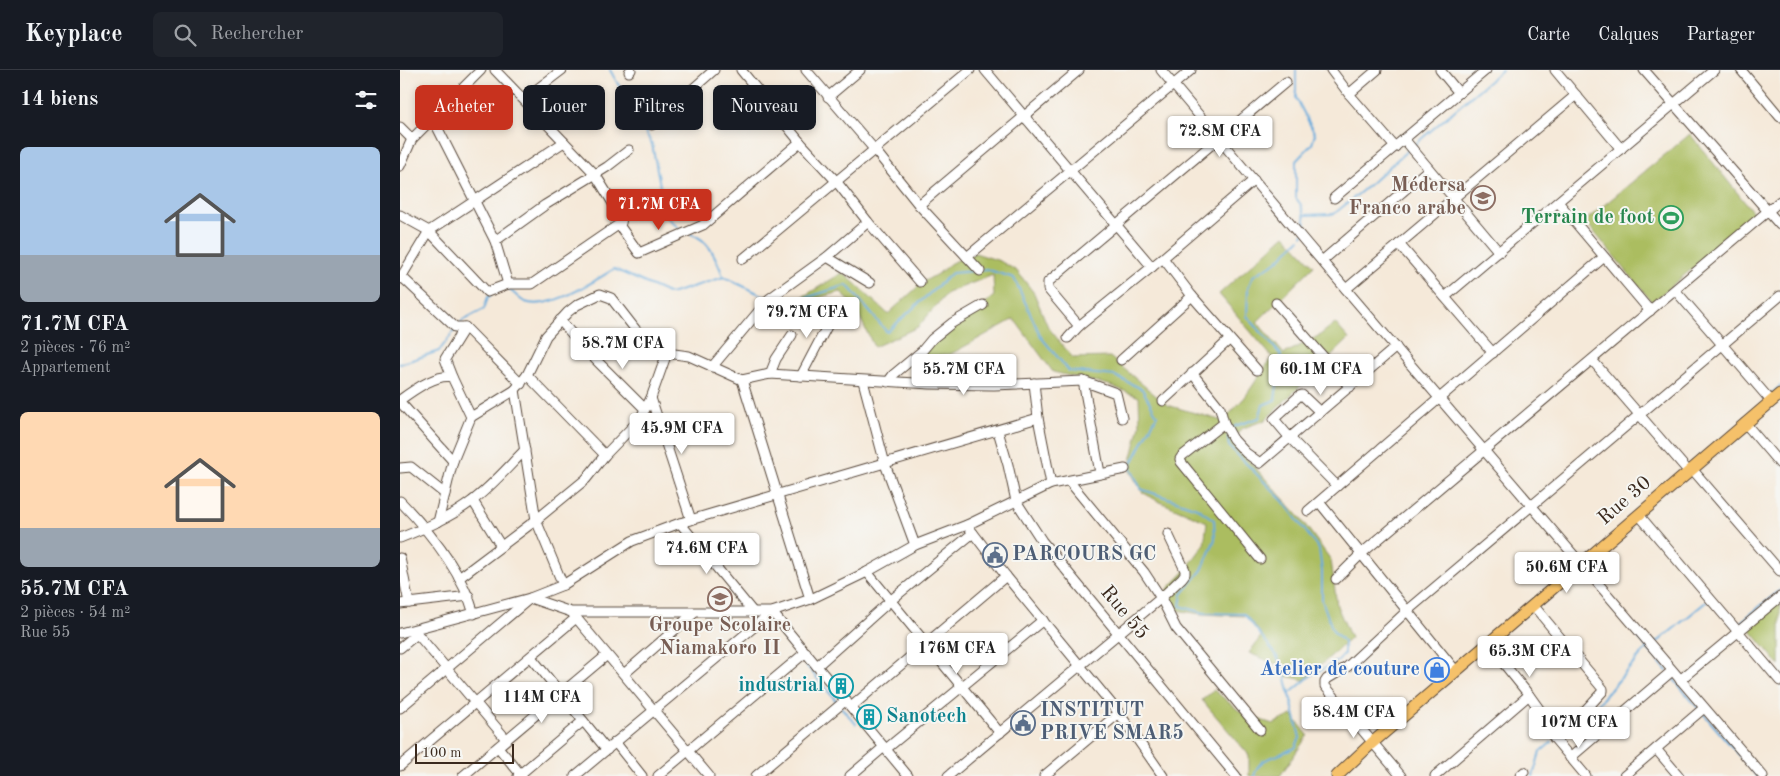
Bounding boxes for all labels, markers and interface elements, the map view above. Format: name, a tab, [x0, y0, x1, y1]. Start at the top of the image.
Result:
search box	[153, 12, 503, 57]
icon: search	[171, 21, 199, 49]
text: Keyplace	[25, 23, 123, 47]
text: Rechercher	[211, 25, 303, 44]
text: Carte	[1527, 26, 1570, 44]
text: Calques	[1598, 26, 1659, 44]
text: Partager	[1687, 26, 1755, 44]
chip: Acheter	[415, 85, 513, 130]
chip: Louer	[523, 85, 605, 130]
chip: Filtres	[615, 85, 703, 130]
chip: Nouveau	[713, 85, 816, 130]
icon: filters	[352, 86, 380, 114]
text: 14 biens	[20, 89, 98, 110]
pin: 72.8M CFA	[1163, 116, 1277, 158]
text: 72.8M CFA	[1179, 124, 1261, 140]
place label: Médersa Franco arabe	[1349, 176, 1466, 219]
icon: home	[155, 180, 245, 270]
school or university icon: Médersa Franco arabe	[1470, 185, 1496, 211]
pin: 71.7M CFA	[602, 189, 716, 231]
text: 71.7M CFA	[618, 197, 700, 213]
sports icon: Terrain de foot	[1658, 205, 1684, 231]
place label: Terrain de foot	[1521, 208, 1654, 228]
pin: 79.7M CFA	[750, 296, 864, 339]
text: 79.7M CFA	[766, 305, 848, 321]
text: 71.7M CFA	[20, 314, 129, 335]
pin: 58.7M CFA	[566, 328, 680, 370]
text: 58.7M CFA	[582, 336, 664, 352]
text: 2 pièces · 76 m²	[20, 340, 130, 356]
pin: 55.7M CFA	[907, 354, 1021, 396]
pin: 60.1M CFA	[1264, 354, 1378, 396]
text: Appartement	[20, 360, 111, 376]
text: 55.7M CFA	[923, 362, 1005, 378]
text: 60.1M CFA	[1280, 362, 1362, 378]
pin: 45.9M CFA	[625, 412, 739, 455]
text: 45.9M CFA	[641, 421, 723, 437]
icon: home	[155, 445, 245, 535]
street label: Rue 30	[1595, 473, 1655, 529]
pin: 74.6M CFA	[650, 532, 764, 575]
text: 74.6M CFA	[666, 541, 748, 557]
public building icon: PARCOURS GC	[982, 542, 1008, 568]
place label: PARCOURS GC	[1012, 545, 1156, 565]
pin: 50.6M CFA	[1510, 552, 1624, 594]
text: 50.6M CFA	[1526, 560, 1608, 576]
text: 55.7M CFA	[20, 579, 129, 600]
street label: Rue 55	[1096, 582, 1152, 644]
school or university icon: Groupe Scolaire Niamakoro II	[707, 586, 733, 612]
text: 2 pièces · 54 m²	[20, 605, 130, 621]
place label: Groupe Scolaire Niamakoro II	[649, 616, 791, 659]
text: Rue 55	[20, 625, 70, 641]
pin: 176M CFA	[905, 632, 1009, 675]
pin: 65.3M CFA	[1473, 636, 1587, 678]
text: 176M CFA	[918, 641, 996, 657]
text: 65.3M CFA	[1489, 644, 1571, 660]
shop icon: Atelier de couture	[1424, 657, 1450, 683]
place label: Atelier de couture	[1260, 660, 1420, 680]
building icon: industrial	[828, 673, 854, 699]
place label: industrial	[738, 676, 824, 696]
pin: 114M CFA	[490, 682, 594, 724]
text: 114M CFA	[503, 690, 581, 706]
pin: 58.4M CFA	[1297, 696, 1411, 739]
place label: INSTITUT PRIVE SMAR5	[1040, 701, 1184, 744]
building icon: Sanotech	[856, 704, 882, 730]
text: 58.4M CFA	[1313, 705, 1395, 721]
pin: 107M CFA	[1527, 706, 1631, 749]
place label: Sanotech	[886, 707, 967, 727]
public building icon: INSTITUT PRIVE SMAR5	[1010, 710, 1036, 736]
text: 107M CFA	[1540, 715, 1618, 731]
scale bar	[415, 741, 514, 764]
text: 100 m	[422, 746, 461, 760]

